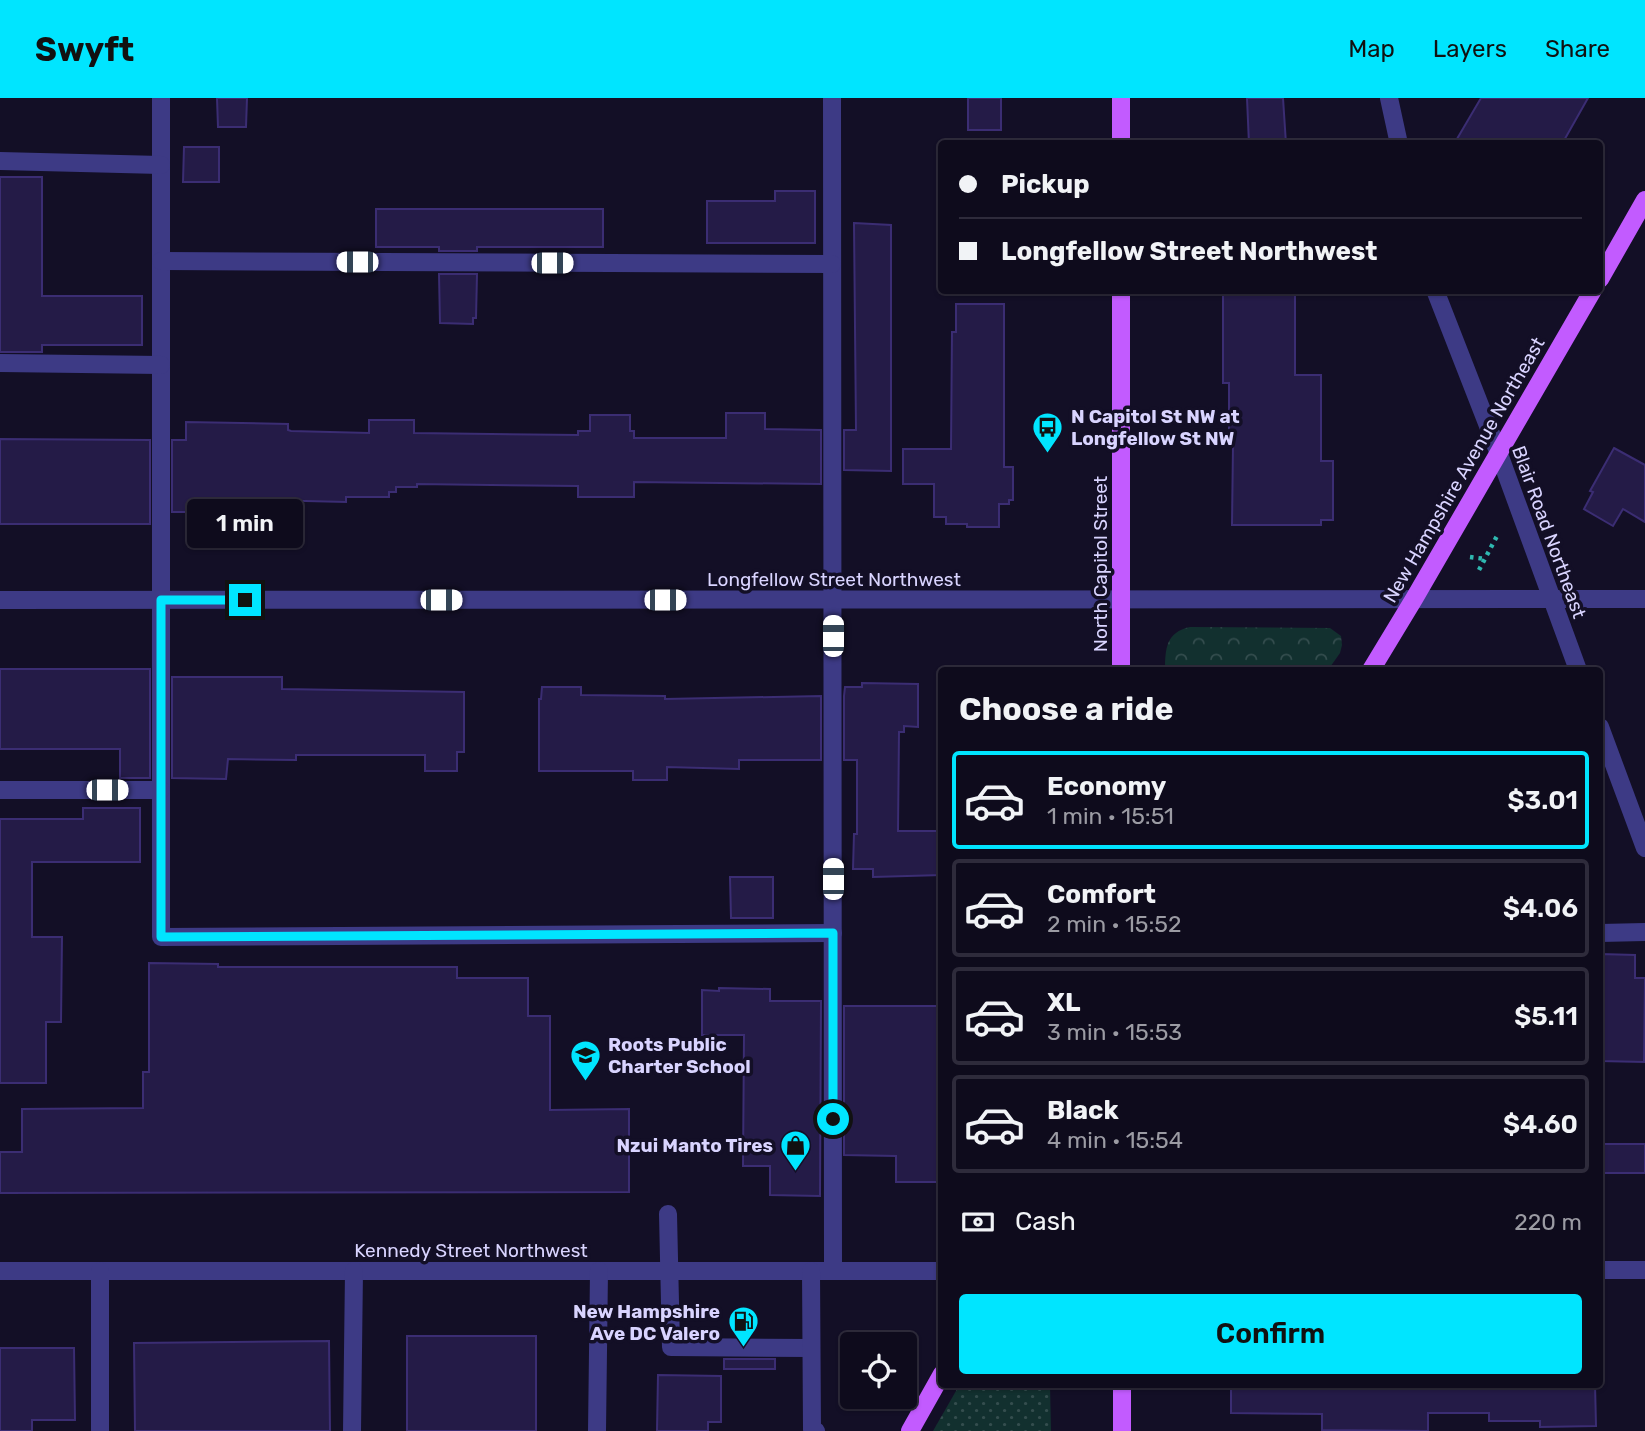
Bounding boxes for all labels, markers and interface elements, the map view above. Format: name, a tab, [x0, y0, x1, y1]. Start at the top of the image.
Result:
text: Swyft	[35, 30, 134, 69]
text: Map	[1348, 35, 1395, 63]
text: Layers	[1433, 35, 1507, 63]
text: Share	[1545, 35, 1610, 63]
text: Pickup	[1001, 169, 1090, 200]
text: Longfellow Street Northwest	[1001, 236, 1377, 267]
car	[337, 252, 379, 273]
car	[532, 253, 574, 274]
street label: New Hampshire Avenue Northeast	[1378, 333, 1550, 607]
place label: N Capitol St NW at Longfellow St NW	[1071, 405, 1240, 450]
bus stop icon: N Capitol St NW at Longfellow St NW	[1031, 410, 1065, 454]
street label: Blair Road Northeast	[1507, 443, 1591, 622]
street label: North Capitol Street	[1089, 475, 1112, 652]
callout: 1 min	[187, 498, 303, 547]
text: 1 min	[216, 509, 274, 537]
street label: Longfellow Street Northwest	[707, 568, 962, 591]
route end	[229, 584, 261, 616]
car	[421, 590, 463, 611]
car	[645, 590, 687, 611]
car	[823, 615, 844, 657]
text: Choose a ride	[959, 690, 1173, 728]
icon: car	[963, 769, 1026, 832]
text: Economy	[1047, 771, 1166, 802]
car	[87, 780, 129, 801]
text: $3.01	[1507, 785, 1578, 816]
text: 1 min · 15:51	[1047, 802, 1174, 830]
car	[823, 858, 844, 900]
icon: car	[963, 877, 1026, 940]
text: Comfort	[1047, 879, 1156, 910]
text: $4.06	[1503, 893, 1578, 924]
text: 2 min · 15:52	[1047, 910, 1182, 938]
icon: car	[963, 985, 1026, 1048]
text: XL	[1047, 987, 1080, 1018]
text: $5.11	[1514, 1001, 1578, 1032]
text: 3 min · 15:53	[1047, 1018, 1182, 1046]
place label: Roots Public Charter School	[608, 1033, 751, 1078]
school or university icon: Roots Public Charter School	[568, 1038, 602, 1082]
icon: car	[963, 1093, 1026, 1156]
text: Black	[1047, 1095, 1119, 1126]
route start	[817, 1103, 849, 1135]
text: $4.60	[1503, 1109, 1578, 1140]
text: 4 min · 15:54	[1047, 1126, 1183, 1154]
shop icon: Nzui Manto Tires	[779, 1128, 813, 1172]
place label: Nzui Manto Tires	[616, 1134, 773, 1157]
icon: cash	[959, 1203, 997, 1241]
text: Cash	[1015, 1206, 1076, 1237]
text: 220 m	[1514, 1208, 1582, 1236]
street label: Kennedy Street Northwest	[354, 1239, 588, 1262]
button: Confirm	[959, 1294, 1582, 1374]
place label: New Hampshire Ave DC Valero	[573, 1300, 720, 1345]
fuel station icon: New Hampshire Ave DC Valero	[726, 1305, 760, 1349]
map controls	[840, 1332, 917, 1409]
button: locate	[840, 1332, 917, 1409]

